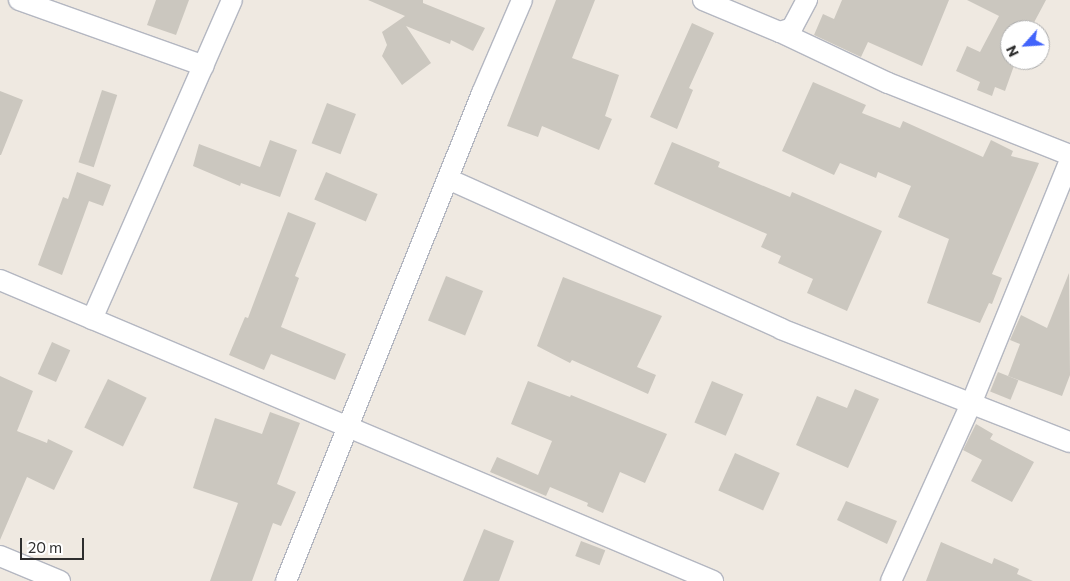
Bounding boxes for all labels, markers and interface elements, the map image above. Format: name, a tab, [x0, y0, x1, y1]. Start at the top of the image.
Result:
north arrow	[1000, 20, 1050, 70]
text: N	[1002, 43, 1022, 60]
scale bar	[22, 528, 86, 560]
text: 20 m	[28, 538, 62, 556]

